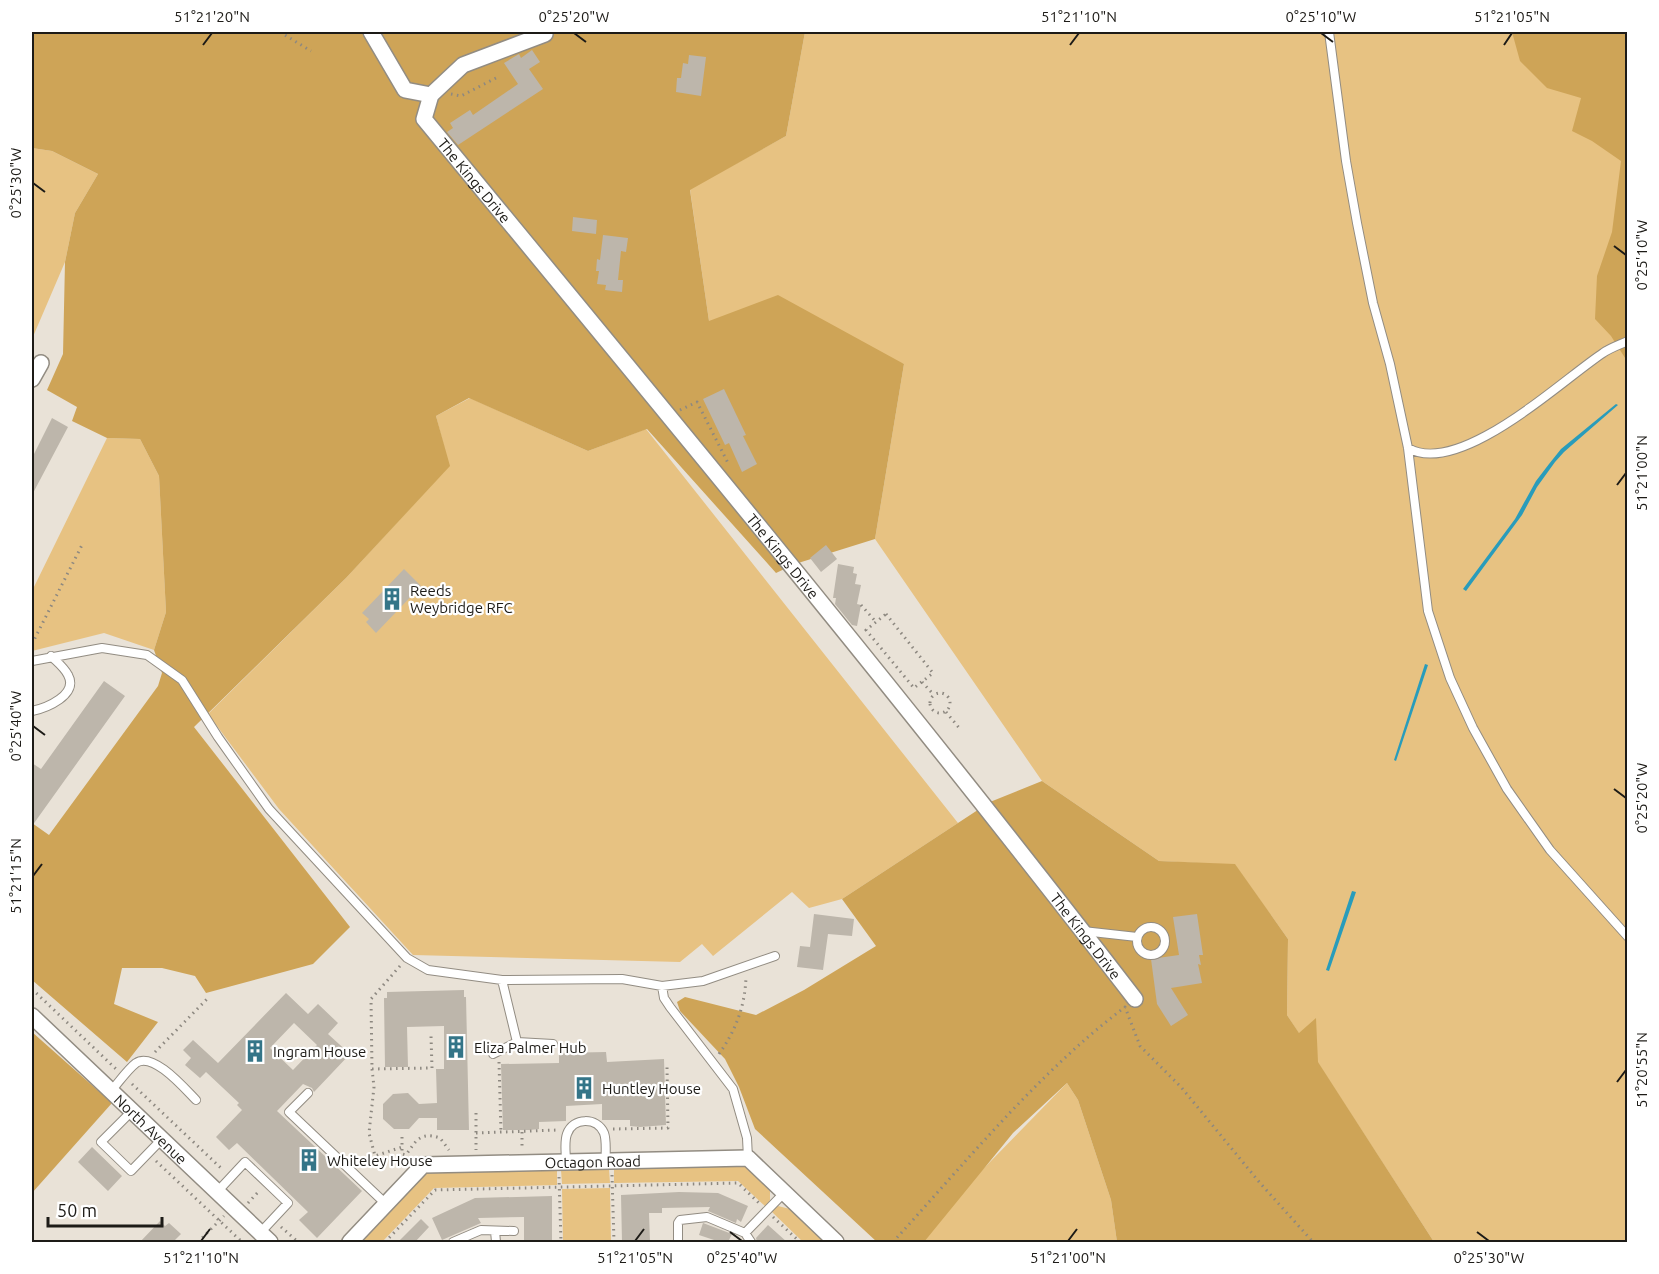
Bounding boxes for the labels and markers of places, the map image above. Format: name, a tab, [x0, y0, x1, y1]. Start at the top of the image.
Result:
place label: Reeds Weybridge RFC	[410, 582, 513, 616]
building icon: Reeds Weybridge RFC	[379, 586, 405, 612]
building icon: Eliza Palmer Hub	[443, 1034, 469, 1060]
building icon: Ingram House	[242, 1038, 268, 1064]
place label: Eliza Palmer Hub	[474, 1039, 587, 1056]
place label: Ingram House	[273, 1043, 366, 1060]
building icon: Huntley House	[571, 1075, 597, 1101]
place label: Huntley House	[602, 1080, 701, 1097]
building icon: Whiteley House	[296, 1147, 322, 1173]
place label: Whiteley House	[327, 1152, 433, 1169]

